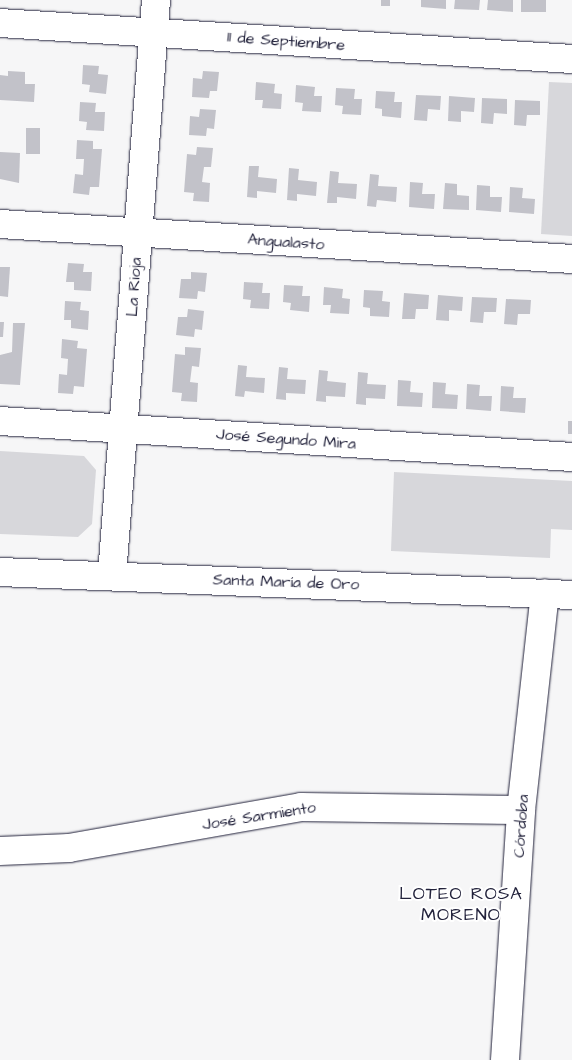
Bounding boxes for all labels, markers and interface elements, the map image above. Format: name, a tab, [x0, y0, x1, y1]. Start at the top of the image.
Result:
street label: 11 de Septiembre	[226, 27, 346, 55]
street label: Angualasto	[247, 230, 325, 254]
street label: La Rioja	[122, 257, 146, 317]
street label: José Segundo Mira	[215, 425, 357, 453]
street label: Santa María de Oro	[212, 570, 360, 594]
street label: Córdoba	[509, 794, 533, 858]
street label: José Sarmiento	[201, 798, 317, 834]
district label: LOTEO ROSA MORENO	[398, 884, 524, 926]

